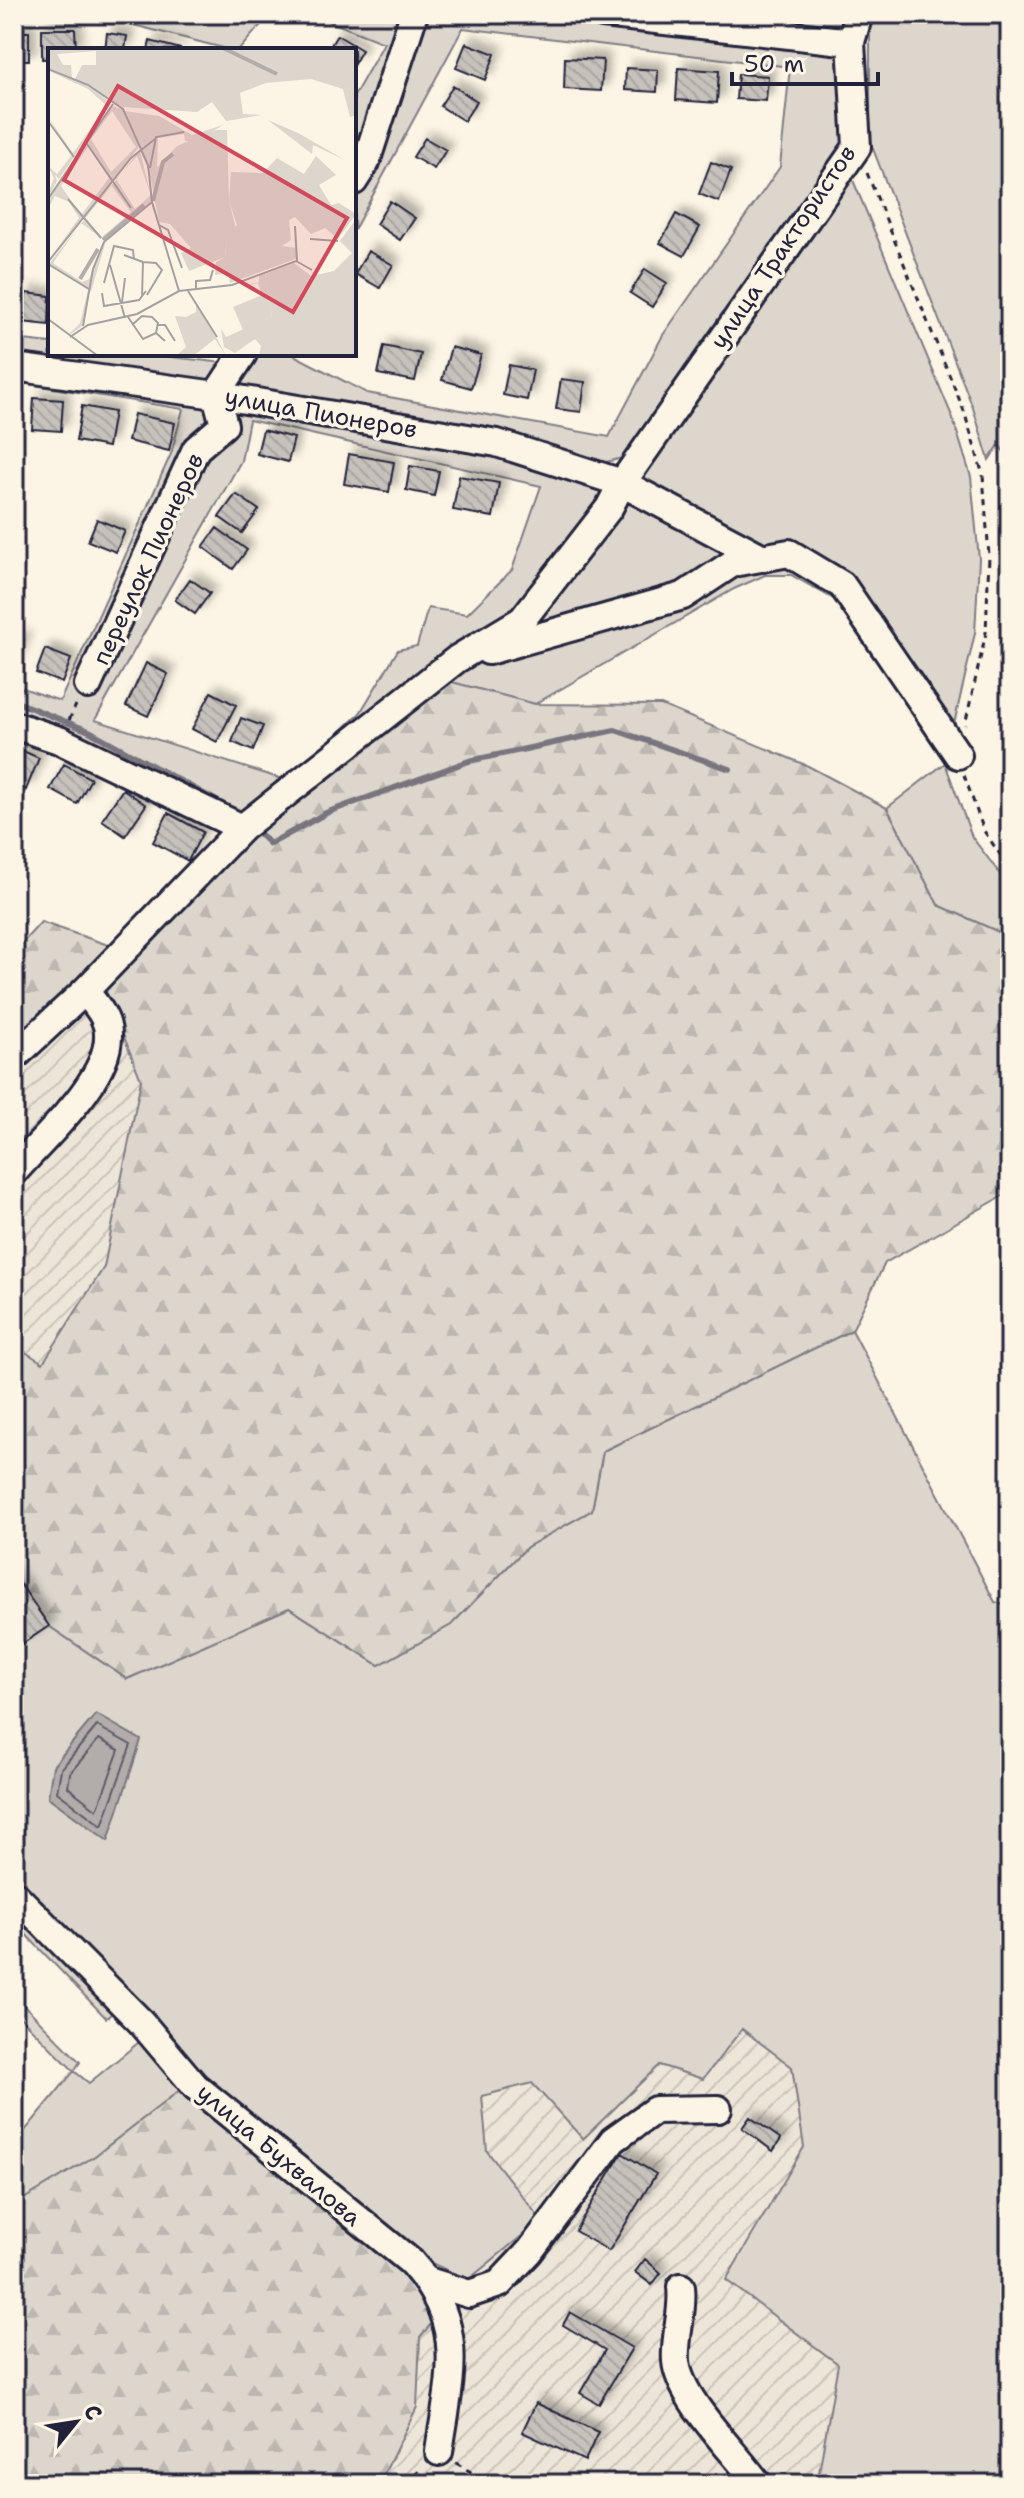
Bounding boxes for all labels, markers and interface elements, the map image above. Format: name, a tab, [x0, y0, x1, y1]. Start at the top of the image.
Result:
scale bar	[732, 36, 878, 86]
inset map	[48, 48, 356, 356]
text: 50 m	[744, 48, 804, 80]
street label: улица Трактористов	[703, 139, 863, 355]
street label: улица Пионеров	[222, 380, 420, 446]
street label: переулок Пионеров	[85, 448, 211, 670]
street label: улица Бухвалова	[190, 2077, 368, 2233]
north arrow	[36, 2382, 116, 2462]
text: С	[77, 2399, 109, 2425]

